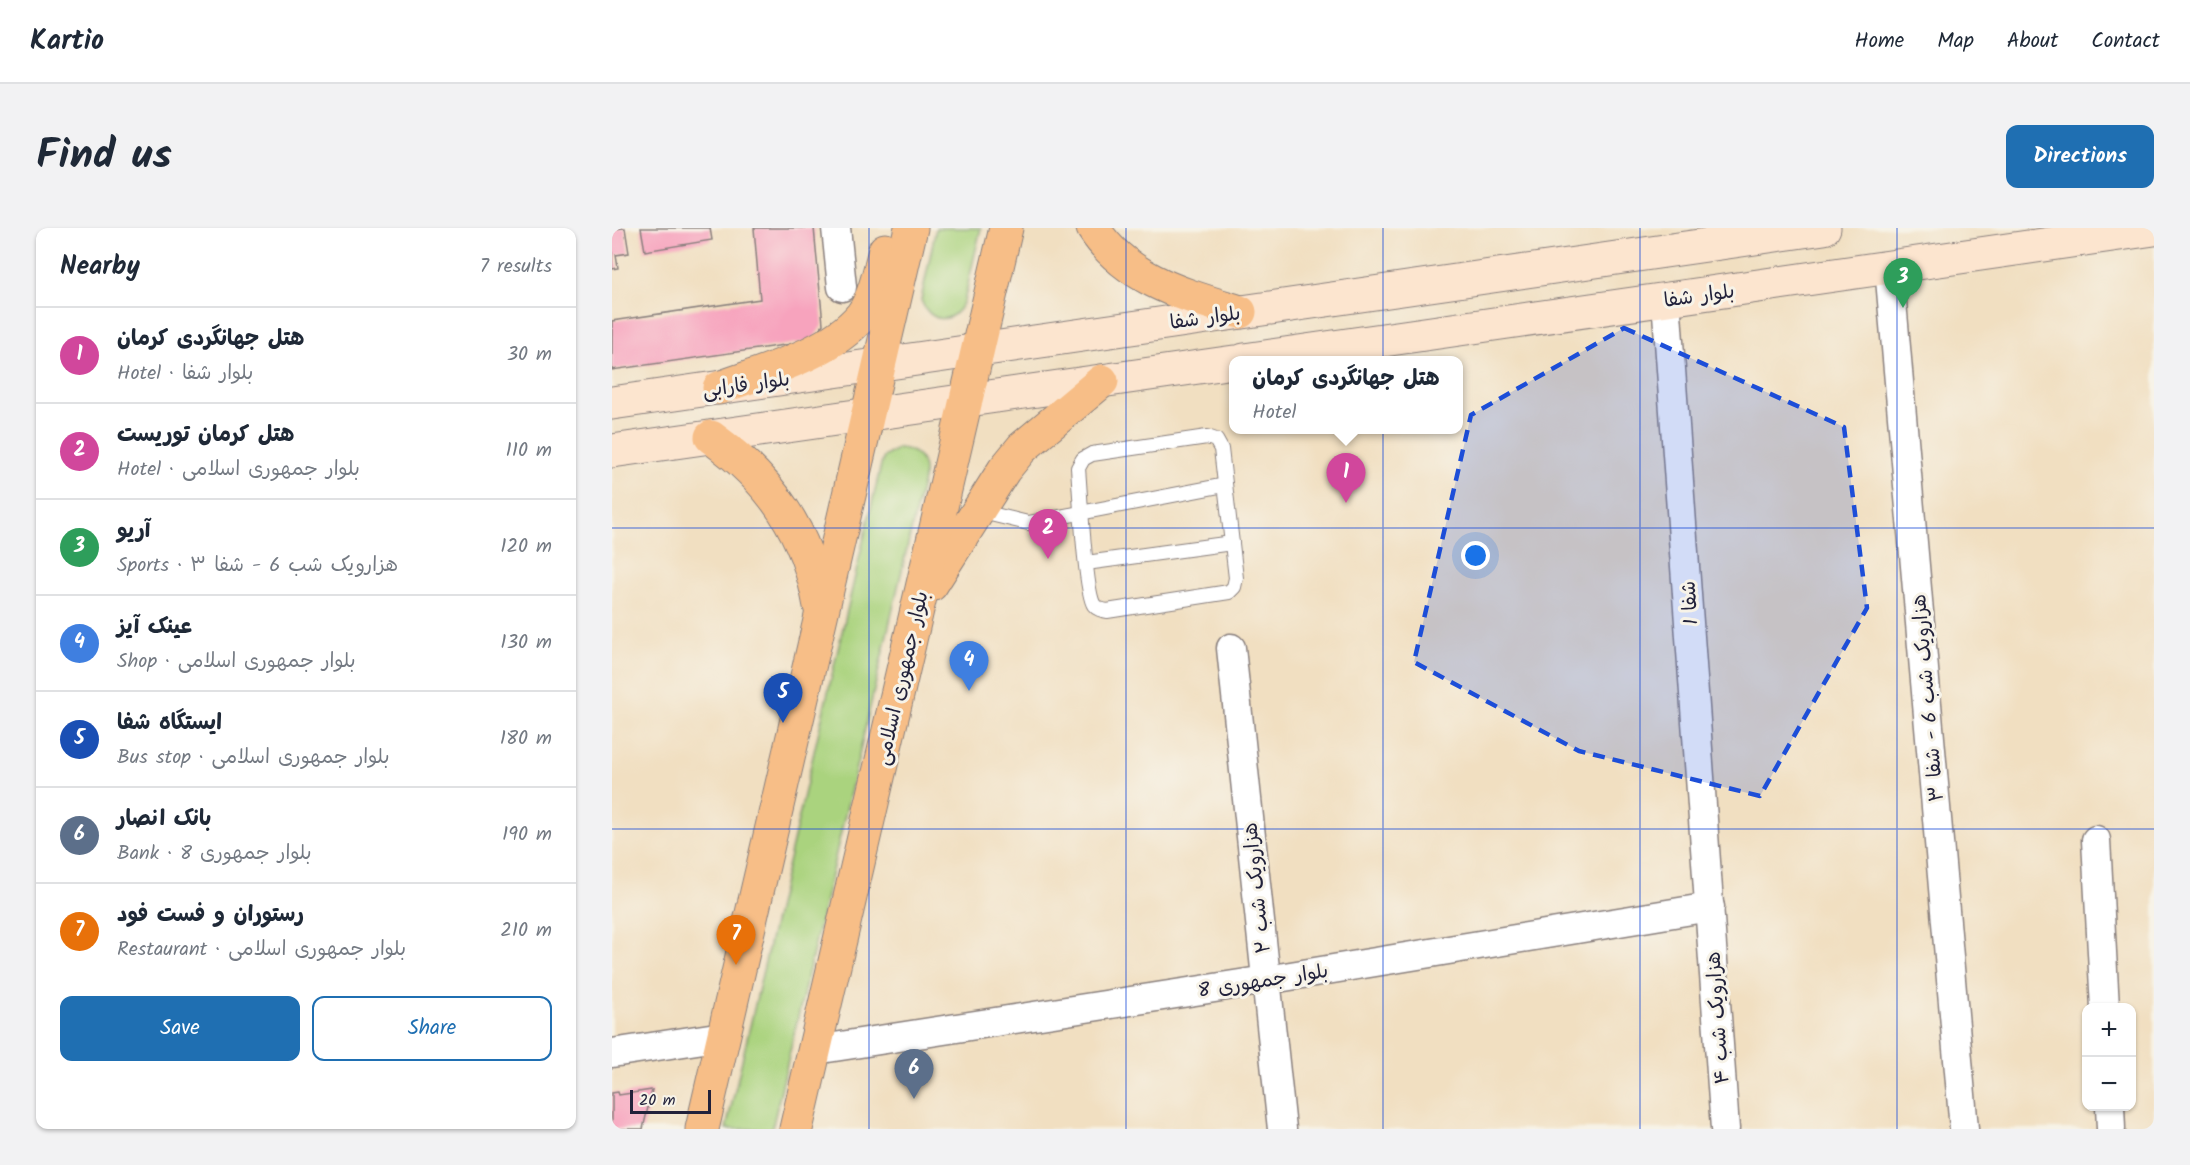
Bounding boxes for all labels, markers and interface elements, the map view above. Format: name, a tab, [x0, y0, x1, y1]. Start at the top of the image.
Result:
text: Kartio	[30, 19, 104, 64]
text: Home	[1855, 25, 1904, 58]
text: Map	[1937, 25, 1974, 58]
text: About	[2007, 25, 2058, 58]
text: Contact	[2091, 25, 2160, 58]
text: Find us	[36, 123, 172, 190]
button: Directions	[2006, 125, 2154, 188]
text: Nearby	[60, 246, 140, 288]
text: 7 results	[480, 251, 552, 283]
pin: 3	[1884, 259, 1922, 308]
street label: بلوار شفا	[1662, 276, 1737, 318]
street label: بلوار شفا	[1168, 298, 1243, 340]
text: هتل جهانگردی کرمان	[117, 322, 304, 357]
text: 1	[76, 339, 83, 371]
text: 30 m	[507, 339, 552, 371]
popup	[1229, 356, 1463, 434]
text: Hotel · بلوار شفا	[117, 358, 253, 390]
text: هتل جهانگردی کرمان	[1252, 362, 1440, 397]
street label: بلوار فارابی	[701, 364, 792, 408]
text: Hotel	[1252, 397, 1296, 429]
text: هتل کرمان توریست	[117, 418, 294, 453]
text: 2	[74, 435, 85, 467]
text: 110 m	[506, 435, 552, 467]
text: Hotel · بلوار جمهوری اسلامی	[117, 454, 360, 486]
pin: 1	[1326, 454, 1366, 503]
pin: 2	[1028, 510, 1068, 559]
text: آریو	[117, 514, 150, 549]
text: 3	[74, 531, 85, 563]
text: 120 m	[500, 531, 552, 563]
your location	[1461, 541, 1490, 570]
text: Sports · هزارویک شب 6 - شفا ۳	[117, 550, 398, 582]
street label: شفا 1	[1674, 580, 1708, 626]
street label: بلوار جمهوری اسلامی	[867, 588, 939, 769]
street label: هزارویک شب 6 - شفا ۳	[1904, 593, 1954, 803]
text: عینک آیز	[117, 610, 192, 645]
text: 4	[74, 627, 85, 659]
text: 130 m	[500, 627, 552, 659]
pin: 4	[950, 642, 988, 691]
text: Shop · بلوار جمهوری اسلامی	[117, 646, 356, 678]
pin: 5	[764, 674, 802, 723]
text: ایستگاه شفا	[117, 706, 222, 741]
text: 5	[74, 723, 85, 755]
text: 180 m	[500, 723, 552, 755]
text: Bus stop · بلوار جمهوری اسلامی	[117, 742, 389, 774]
text: بانک انصار	[117, 802, 211, 837]
text: 6	[74, 819, 85, 851]
text: 190 m	[502, 819, 552, 851]
street label: هزارویک شب ۲	[1235, 821, 1281, 955]
text: Bank · بلوار جمهوری 8	[117, 838, 312, 870]
text: رستوران و فست فود	[117, 898, 304, 933]
text: 7	[75, 915, 84, 947]
text: 210 m	[500, 915, 552, 947]
pin: 7	[716, 916, 756, 965]
text: Restaurant · بلوار جمهوری اسلامی	[117, 934, 406, 966]
street label: هزارویک شب ۴	[1698, 950, 1740, 1085]
street label: بلوار جمهوری 8	[1196, 956, 1331, 1008]
button: Save	[60, 996, 300, 1061]
button: Share	[312, 996, 552, 1061]
map controls	[2082, 1003, 2136, 1111]
button: +	[2082, 1003, 2136, 1057]
pin: 6	[894, 1050, 934, 1099]
button: −	[2082, 1057, 2136, 1111]
scale bar	[630, 1087, 711, 1114]
text: 20 m	[639, 1088, 675, 1113]

